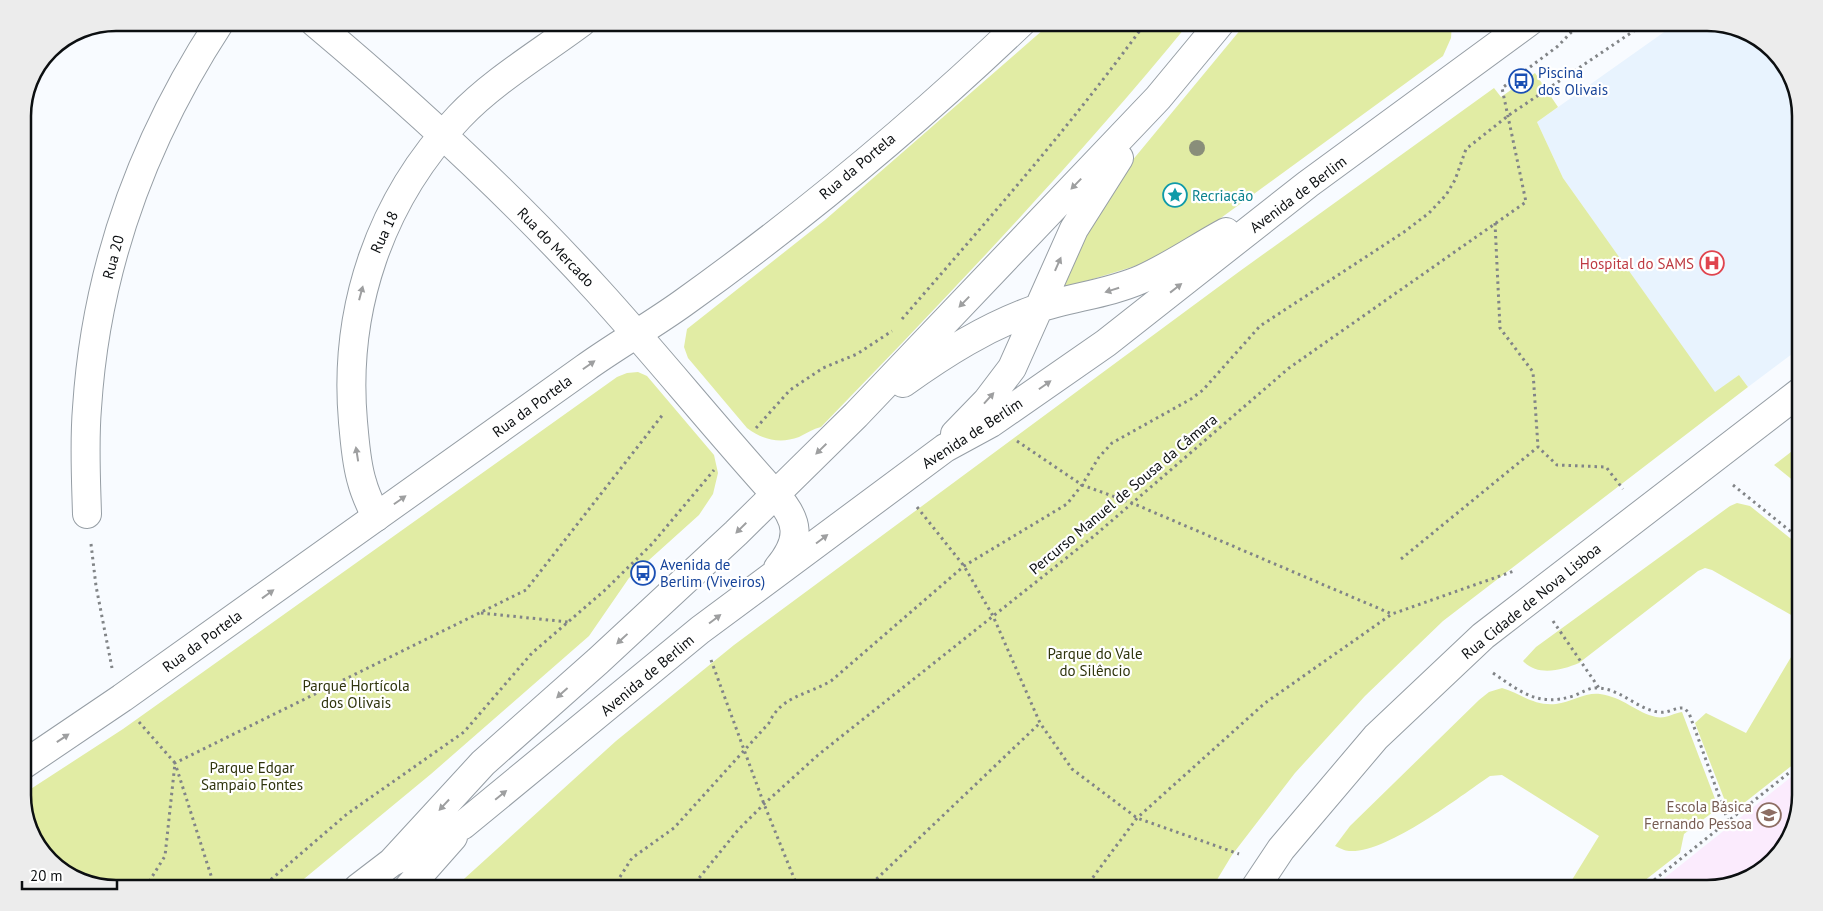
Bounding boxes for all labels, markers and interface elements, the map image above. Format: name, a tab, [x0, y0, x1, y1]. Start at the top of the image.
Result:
place label: Piscina dos Olivais	[1538, 63, 1608, 99]
bus stop icon: Piscina dos Olivais	[1508, 68, 1534, 94]
street label: Rua da Portela	[815, 129, 899, 203]
street label: Avenida de Berlim	[1246, 151, 1350, 237]
one-way arrow	[1070, 178, 1082, 190]
place icon: Recriação	[1162, 182, 1188, 208]
place label: Recriação	[1192, 186, 1253, 205]
street label: Rua do Mercado	[513, 203, 599, 291]
street label: Rua 18	[366, 208, 402, 256]
street label: Rua 20	[98, 233, 128, 281]
hospital icon: Hospital do SAMS	[1699, 250, 1725, 276]
place label: Hospital do SAMS	[1580, 254, 1694, 273]
one-way arrow	[1054, 257, 1062, 271]
one-way arrow	[1169, 283, 1182, 294]
one-way arrow	[358, 285, 366, 300]
one-way arrow	[1104, 287, 1119, 294]
one-way arrow	[958, 295, 970, 307]
one-way arrow	[582, 360, 596, 370]
street label: Rua da Portela	[489, 371, 575, 441]
one-way arrow	[1038, 380, 1052, 390]
street label: Avenida de Berlim	[918, 393, 1026, 473]
one-way arrow	[983, 393, 995, 405]
street label: Percurso Manuel de Sousa da Câmara	[1025, 410, 1221, 578]
one-way arrow	[815, 443, 827, 455]
one-way arrow	[353, 446, 361, 462]
one-way arrow	[393, 495, 407, 505]
one-way arrow	[735, 522, 747, 534]
one-way arrow	[815, 534, 829, 544]
street label: Rua Cidade de Nova Lisboa	[1457, 539, 1605, 663]
place label: Avenida de Berlim (Viveiros)	[660, 555, 765, 591]
bus stop icon: Avenida de Berlim (Viveiros)	[630, 560, 656, 586]
one-way arrow	[261, 589, 275, 599]
street label: Rua da Portela	[159, 606, 245, 676]
one-way arrow	[708, 614, 722, 624]
street label: Avenida de Berlim	[596, 630, 698, 720]
one-way arrow	[616, 633, 628, 645]
park label: Parque do Vale do Silêncio	[1047, 644, 1143, 680]
park label: Parque Hortícola dos Olivais	[302, 676, 410, 712]
one-way arrow	[555, 688, 568, 699]
one-way arrow	[56, 733, 70, 743]
park label: Parque Edgar Sampaio Fontes	[201, 758, 303, 794]
one-way arrow	[494, 789, 507, 800]
place label: Escola Básica Fernando Pessoa	[1644, 797, 1752, 833]
one-way arrow	[438, 799, 450, 811]
school or university icon: Escola Básica Fernando Pessoa	[1756, 802, 1782, 828]
scale bar	[22, 858, 118, 890]
text: 20 m	[30, 866, 63, 885]

